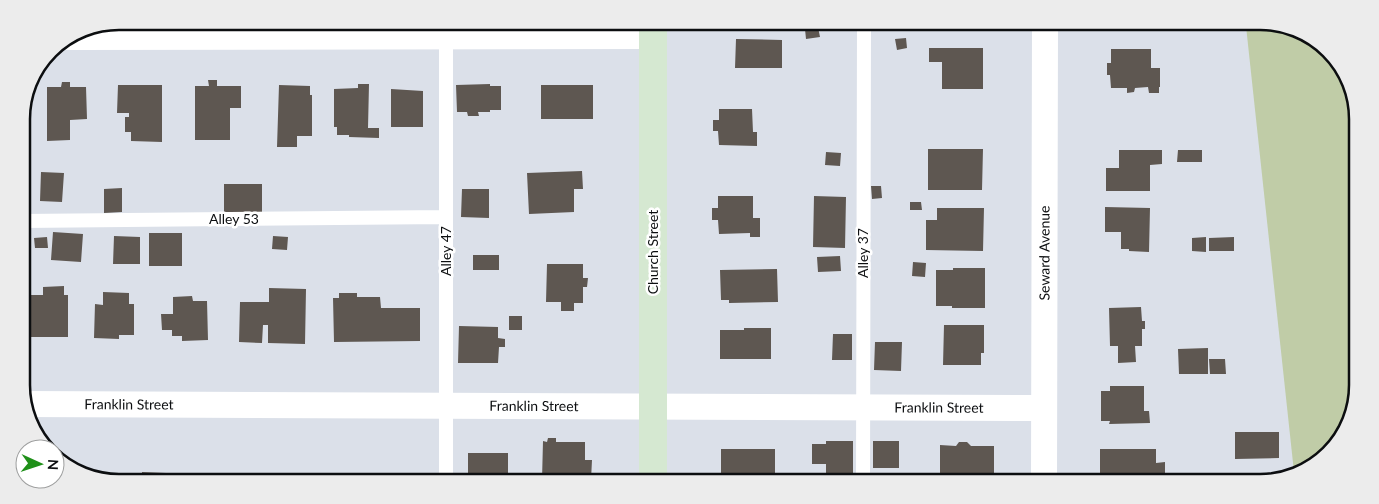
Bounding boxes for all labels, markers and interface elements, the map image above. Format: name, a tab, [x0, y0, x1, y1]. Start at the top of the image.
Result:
street label: Seward Avenue	[1035, 205, 1053, 301]
street label: Alley 53	[209, 210, 259, 227]
street label: Church Street	[644, 210, 661, 294]
street label: Alley 47	[437, 226, 454, 276]
street label: Alley 37	[854, 228, 871, 278]
street label: Franklin Street	[84, 395, 174, 413]
street label: Franklin Street	[489, 397, 579, 414]
street label: Franklin Street	[894, 398, 984, 416]
north arrow	[15, 439, 65, 489]
text: N	[45, 459, 62, 471]

